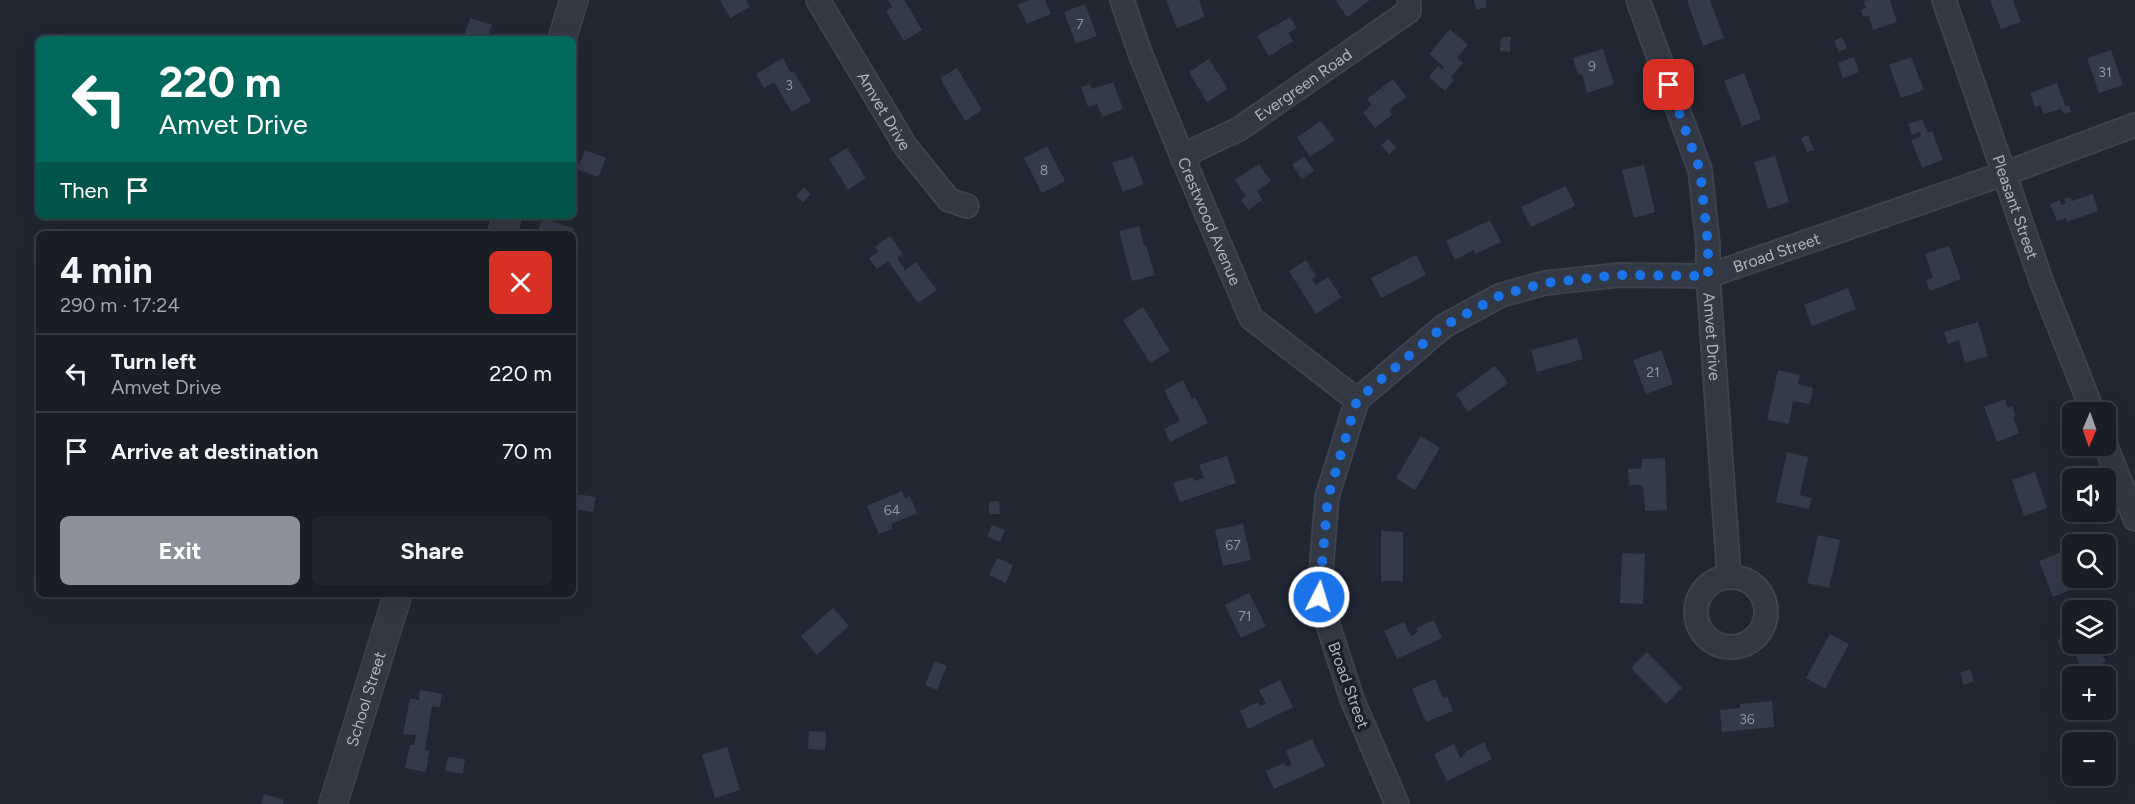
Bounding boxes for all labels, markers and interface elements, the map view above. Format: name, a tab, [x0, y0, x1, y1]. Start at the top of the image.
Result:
house number: 7	[1076, 16, 1084, 33]
street label: Evergreen Road	[1251, 45, 1356, 125]
text: 220 m	[159, 57, 281, 108]
house number: 9	[1588, 58, 1596, 75]
pin	[1643, 59, 1694, 110]
icon: left	[60, 60, 138, 138]
house number: 31	[2098, 64, 2112, 81]
street label: Amvet Drive	[853, 68, 915, 154]
icon: arrive	[1652, 68, 1685, 101]
house number: 3	[785, 77, 793, 94]
text: Amvet Drive	[159, 108, 308, 141]
street label: Pleasant Street	[1988, 152, 2042, 262]
street label: Crestwood Avenue	[1174, 154, 1245, 289]
house number: 8	[1040, 162, 1048, 179]
icon: arrive	[121, 174, 154, 207]
text: Then	[60, 177, 109, 204]
street label: Broad Street	[1731, 229, 1823, 277]
text: 4 min	[60, 249, 153, 292]
button: close	[489, 251, 552, 314]
street label: Amvet Drive	[1699, 292, 1724, 381]
text: 290 m · 17:24	[60, 293, 180, 317]
text: Turn left	[111, 348, 197, 375]
icon: left	[60, 357, 93, 390]
text: 220 m	[489, 360, 552, 387]
house number: 21	[1646, 364, 1660, 381]
text: Amvet Drive	[111, 375, 221, 399]
north arrow	[2062, 402, 2116, 456]
map controls	[2062, 402, 2116, 786]
icon: arrive	[60, 435, 93, 468]
text: Arrive at destination	[111, 438, 319, 465]
text: 70 m	[502, 438, 552, 465]
button: sound	[2062, 468, 2116, 522]
house number: 64	[884, 502, 901, 519]
button: Exit	[60, 516, 300, 585]
button: Share	[312, 516, 552, 585]
button: search	[2062, 534, 2116, 588]
house number: 67	[1225, 537, 1241, 554]
position arrow	[1287, 565, 1351, 629]
button: layers	[2062, 600, 2116, 654]
house number: 71	[1238, 608, 1252, 625]
street label: Broad Street	[1324, 639, 1373, 731]
street label: School Street	[342, 649, 390, 749]
button: +	[2062, 666, 2116, 720]
house number: 36	[1739, 711, 1755, 728]
button: −	[2062, 732, 2116, 786]

